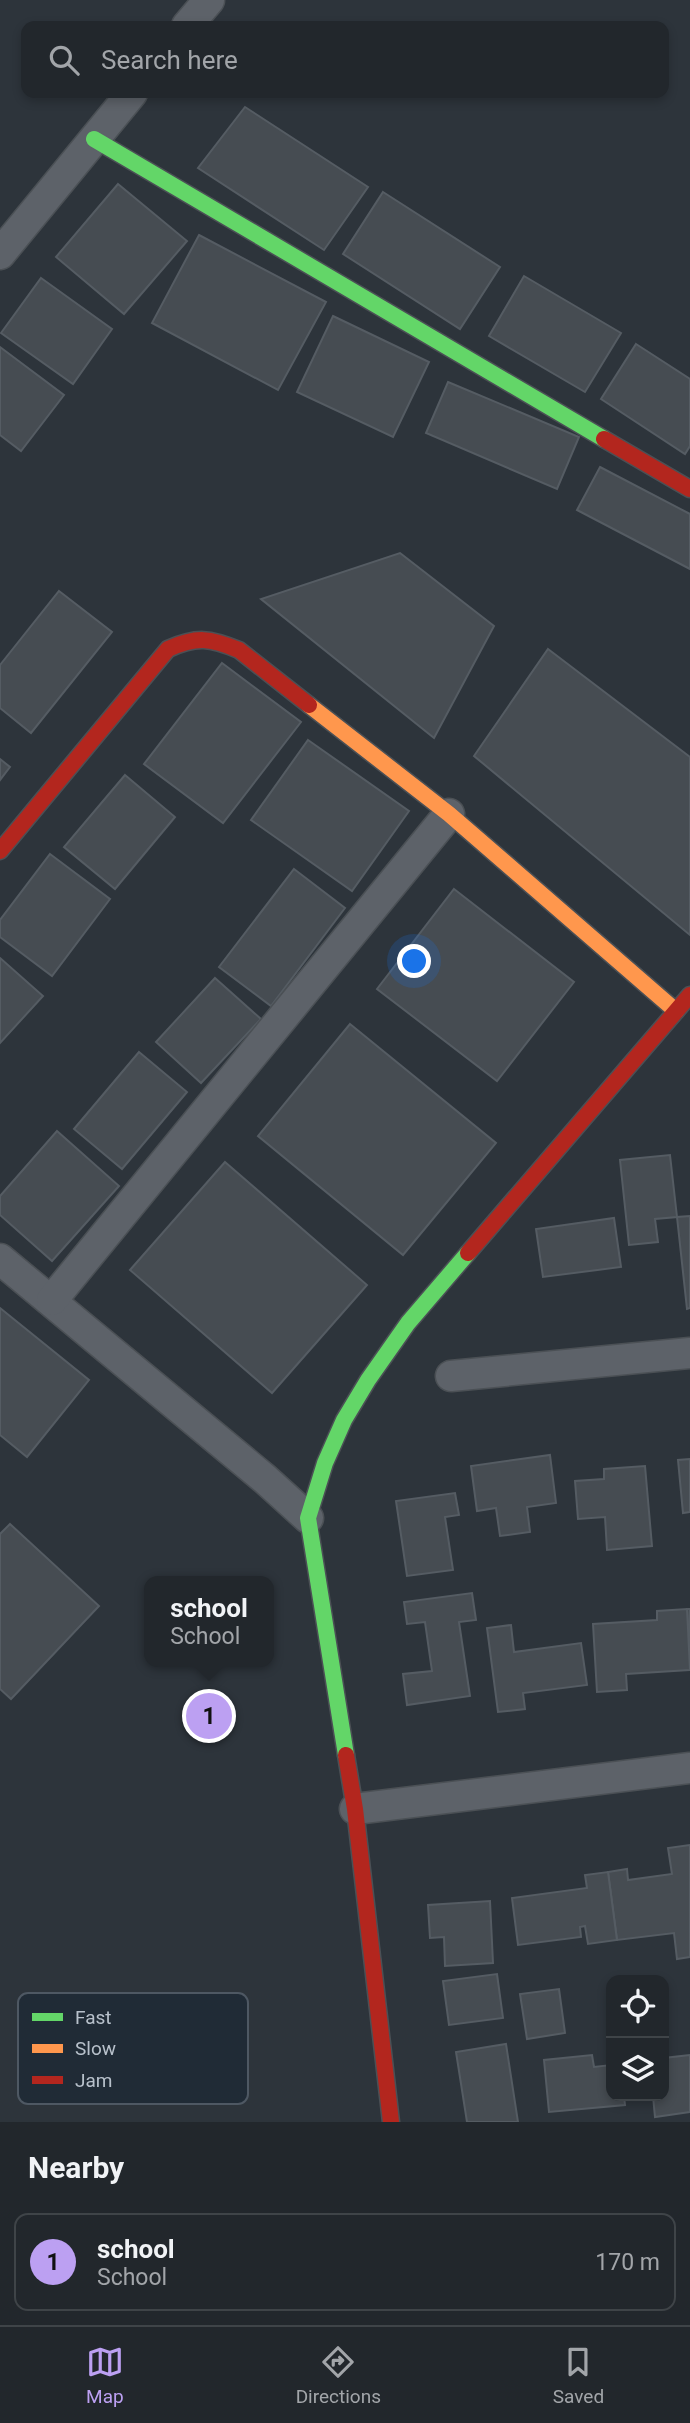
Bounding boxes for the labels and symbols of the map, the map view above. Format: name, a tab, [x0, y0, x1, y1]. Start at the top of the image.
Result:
your location	[397, 944, 431, 978]
pin: 1	[186, 1690, 232, 1742]
legend	[18, 1993, 248, 2104]
text: Fast	[75, 2006, 112, 2029]
text: Slow	[75, 2037, 116, 2060]
text: Jam	[75, 2069, 112, 2092]

